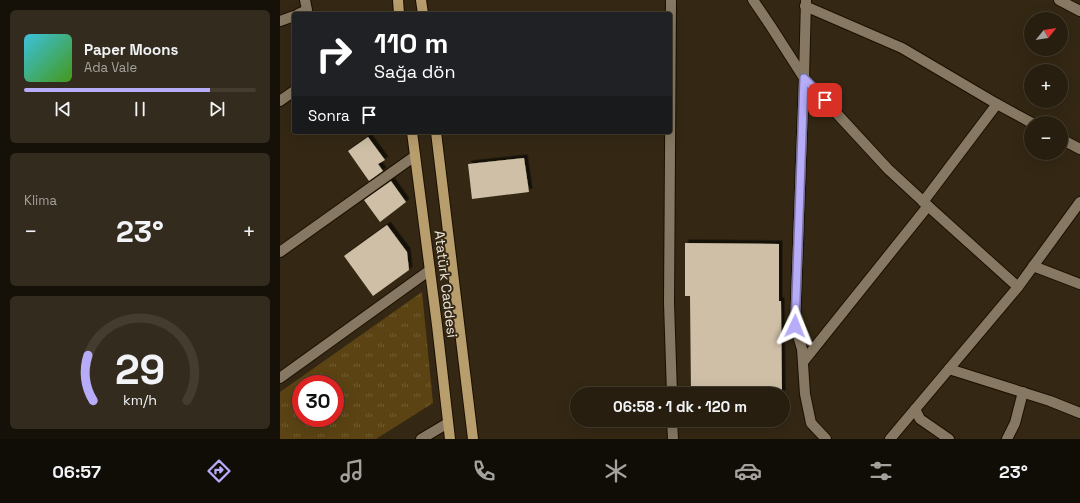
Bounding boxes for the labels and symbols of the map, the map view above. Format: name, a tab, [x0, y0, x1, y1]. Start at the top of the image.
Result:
north arrow	[1024, 12, 1068, 56]
pin	[808, 83, 842, 117]
street label: Atatürk Caddesi	[430, 229, 462, 339]
position arrow	[774, 305, 816, 347]
speed limit sign: 30	[292, 375, 344, 427]

